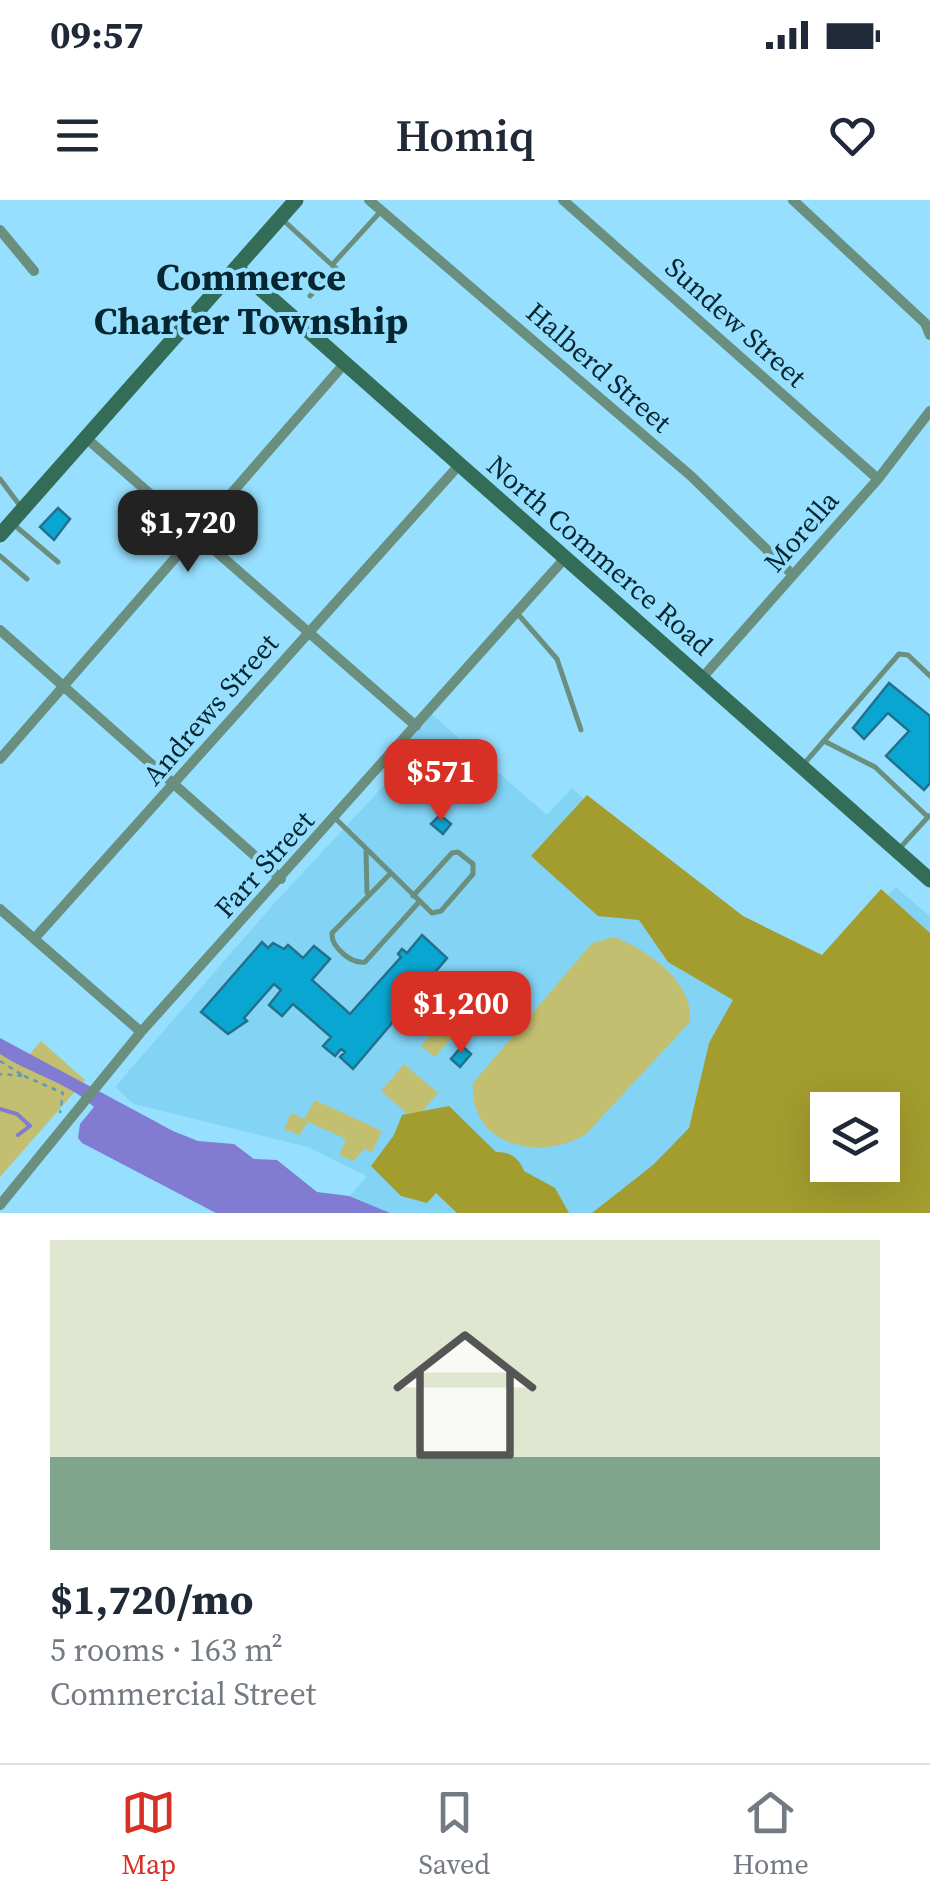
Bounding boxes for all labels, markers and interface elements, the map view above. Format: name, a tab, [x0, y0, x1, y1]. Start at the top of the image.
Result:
text: 09:57	[50, 9, 144, 61]
text: Homiq	[395, 104, 535, 166]
icon: menu	[50, 108, 105, 163]
icon: heart	[825, 108, 880, 163]
street label: Sundew Street	[657, 248, 815, 396]
district label: Commerce Charter Township	[94, 251, 408, 347]
street label: Halberd Street	[518, 293, 680, 441]
street label: North Commerce Road	[479, 446, 721, 664]
street label: Morella	[755, 482, 847, 580]
pin: $1,720	[107, 490, 269, 575]
text: $1,720	[140, 500, 236, 544]
street label: Andrews Street	[134, 624, 287, 793]
pin: $571	[382, 739, 500, 824]
text: $571	[406, 749, 476, 793]
street label: Farr Street	[206, 802, 323, 926]
pin: $1,200	[380, 971, 542, 1056]
text: $1,200	[413, 981, 509, 1025]
map controls	[810, 1092, 900, 1182]
button: layers	[810, 1092, 900, 1182]
icon: home	[375, 1305, 555, 1485]
text: $1,720/mo	[50, 1570, 253, 1628]
text: 5 rooms · 163 m²	[50, 1628, 283, 1672]
text: Commercial Street	[50, 1672, 316, 1716]
tab: Map	[121, 1785, 176, 1883]
tab: Saved	[418, 1785, 490, 1883]
tab: Home	[732, 1785, 809, 1883]

